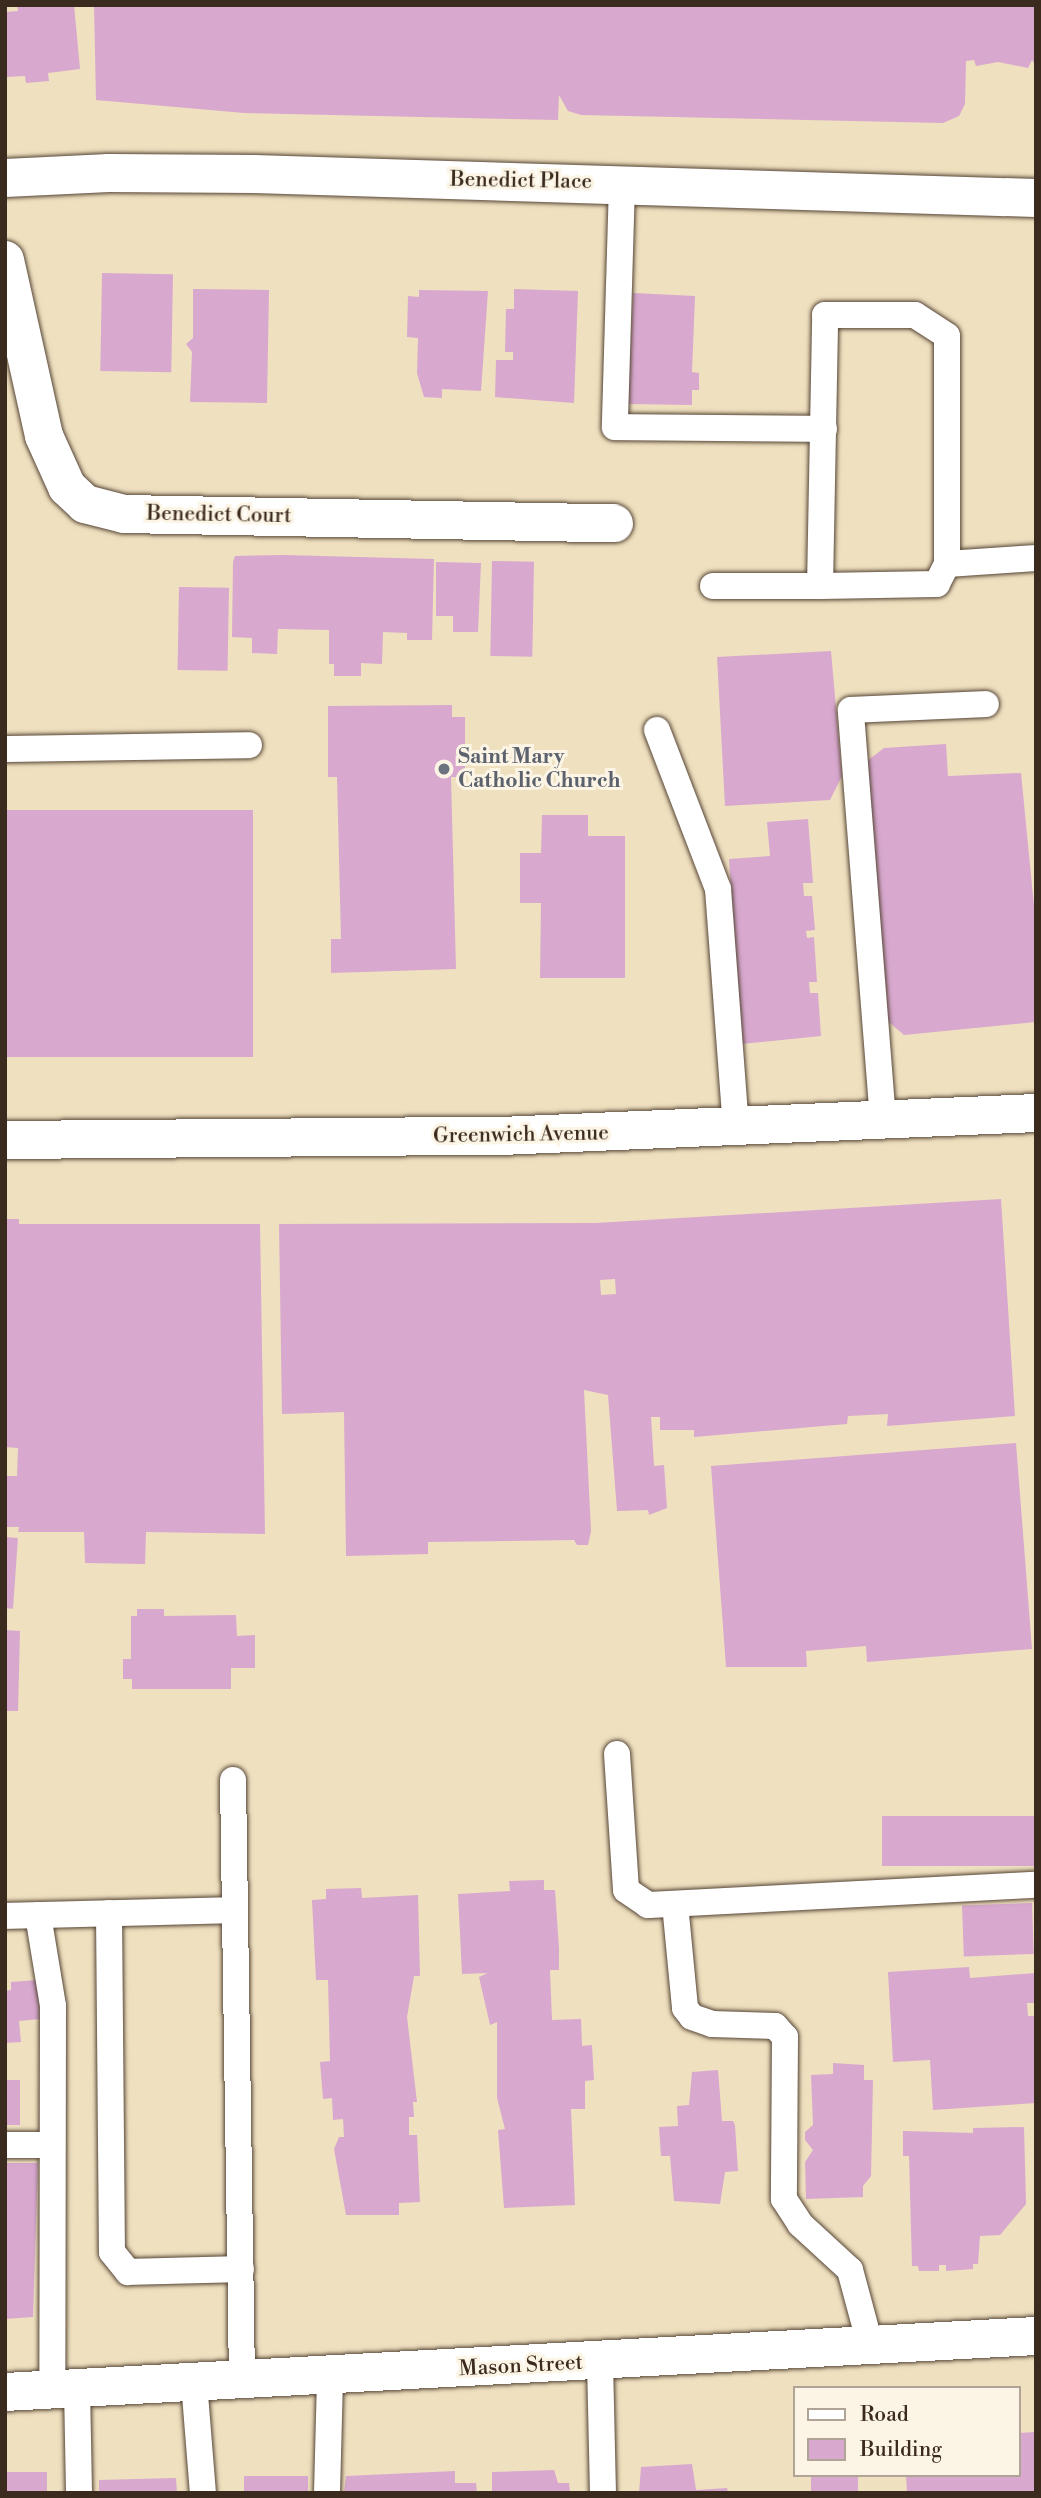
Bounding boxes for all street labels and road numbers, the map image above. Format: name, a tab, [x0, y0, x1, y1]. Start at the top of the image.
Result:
street label: Benedict Place	[450, 167, 592, 195]
street label: Benedict Court	[146, 501, 292, 529]
street label: Greenwich Avenue	[433, 1121, 609, 1149]
street label: Mason Street	[458, 2350, 584, 2382]

